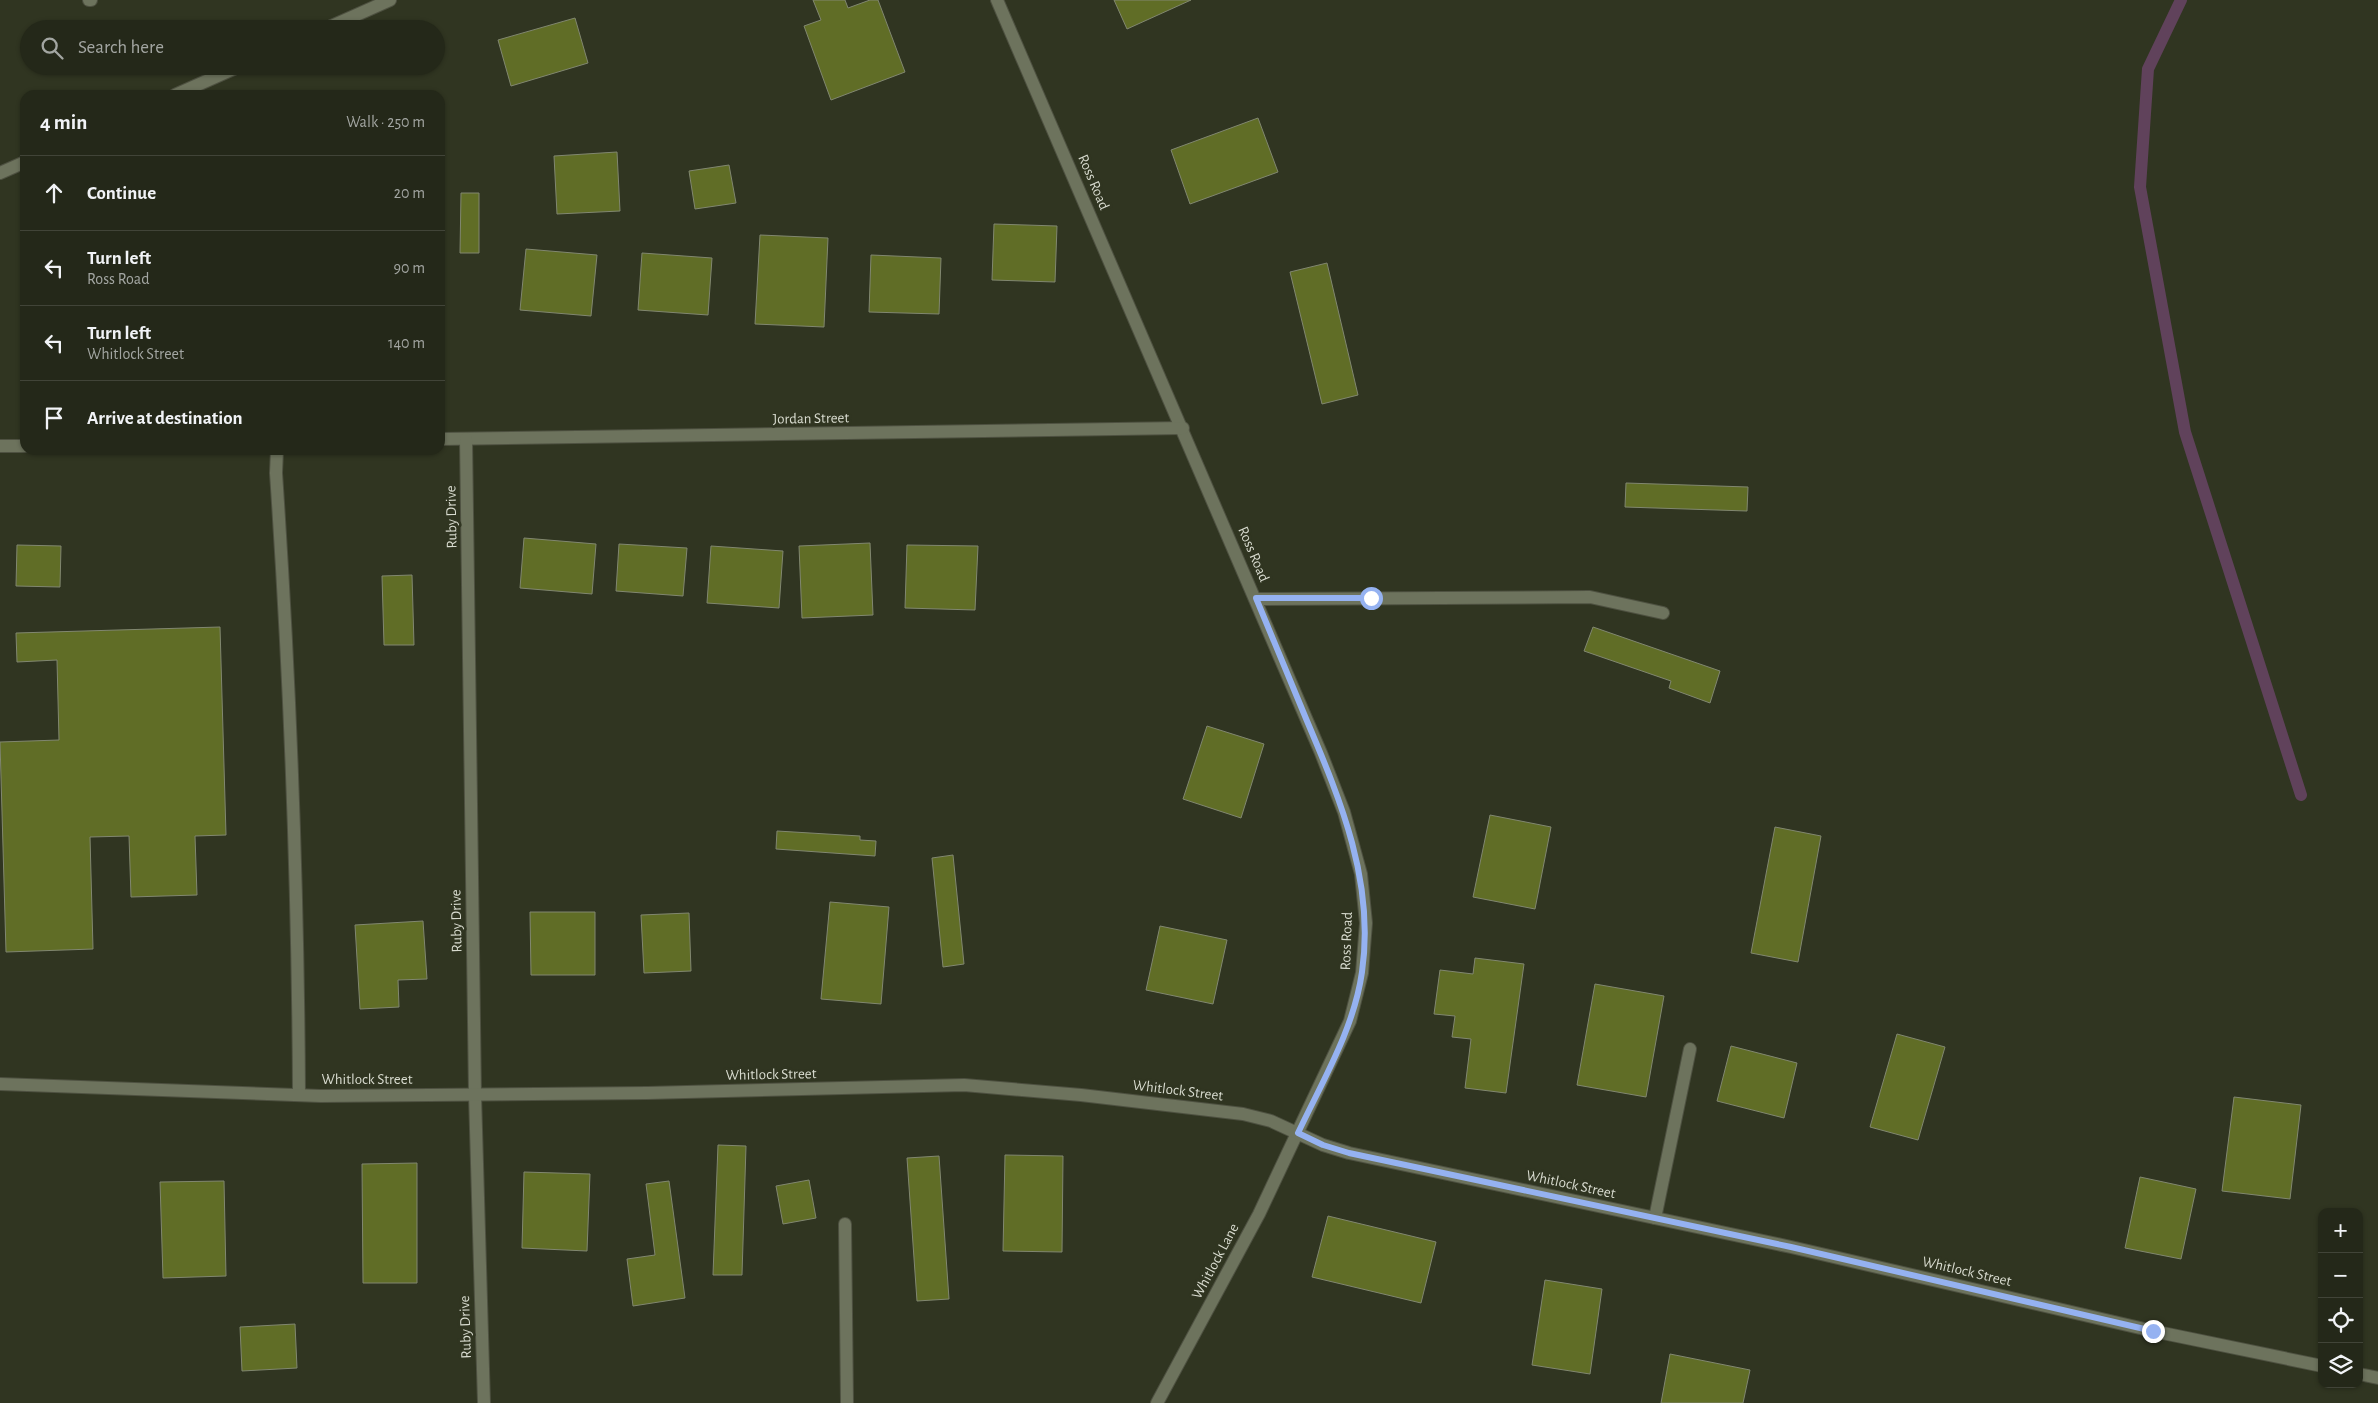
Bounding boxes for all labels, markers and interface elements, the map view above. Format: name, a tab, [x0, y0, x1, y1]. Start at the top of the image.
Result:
search box	[20, 20, 445, 75]
icon: search	[38, 34, 66, 62]
text: Search here	[78, 38, 164, 57]
text: 4 min	[40, 112, 87, 133]
text: Walk · 250 m	[346, 114, 425, 130]
street label: Ross Road	[1075, 152, 1112, 212]
icon: ahead	[40, 179, 68, 207]
text: Continue	[87, 184, 156, 203]
text: 20 m	[394, 185, 425, 201]
text: Turn left	[87, 249, 151, 268]
icon: left	[40, 254, 68, 282]
text: 90 m	[394, 260, 425, 276]
text: Ross Road	[87, 271, 149, 287]
text: Turn left	[87, 324, 151, 343]
icon: left	[40, 329, 68, 357]
text: 140 m	[388, 335, 425, 351]
text: Whitlock Street	[87, 346, 184, 362]
icon: arrive	[40, 404, 68, 432]
text: Arrive at destination	[87, 409, 243, 428]
street label: Jordan Street	[773, 410, 850, 427]
street label: Ruby Drive	[443, 485, 460, 549]
street label: Ross Road	[1235, 524, 1272, 584]
route start	[1360, 587, 1383, 610]
street label: Ruby Drive	[448, 889, 465, 953]
street label: Ross Road	[1338, 911, 1355, 971]
street label: Whitlock Street	[725, 1066, 817, 1083]
street label: Whitlock Street	[322, 1072, 413, 1087]
street label: Whitlock Street	[1132, 1078, 1224, 1104]
street label: Whitlock Street	[1525, 1168, 1617, 1201]
map controls	[2318, 1208, 2363, 1388]
button: +	[2318, 1208, 2363, 1253]
street label: Whitlock Lane	[1189, 1221, 1242, 1302]
button: −	[2318, 1253, 2363, 1298]
street label: Whitlock Street	[1921, 1254, 2013, 1289]
street label: Ruby Drive	[457, 1295, 474, 1359]
button: locate	[2318, 1298, 2363, 1343]
route end	[2142, 1320, 2165, 1343]
button: layers	[2318, 1343, 2363, 1388]

